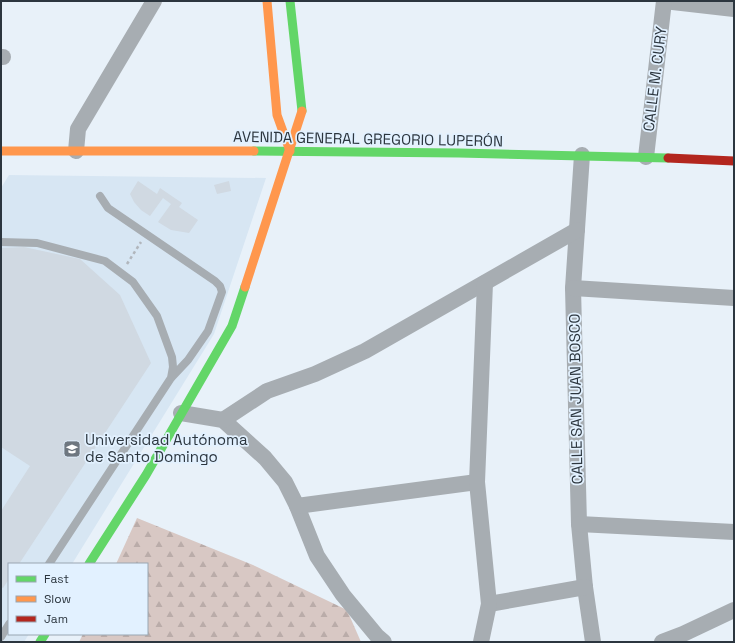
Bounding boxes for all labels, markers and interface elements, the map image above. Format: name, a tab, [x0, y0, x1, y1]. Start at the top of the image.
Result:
street label: CALLE M. CURY	[639, 25, 670, 133]
street label: AVENIDA GENERAL GREGORIO LUPERÓN	[233, 127, 503, 150]
street label: CALLE SAN JUAN BOSCO	[565, 313, 586, 485]
place label: Universidad Autónoma de Santo Domingo	[85, 430, 248, 466]
school or university icon: Universidad Autónoma de Santo Domingo	[62, 439, 82, 459]
legend	[8, 563, 148, 635]
text: Fast	[44, 571, 69, 587]
text: Slow	[44, 591, 71, 607]
text: Jam	[44, 611, 68, 627]

